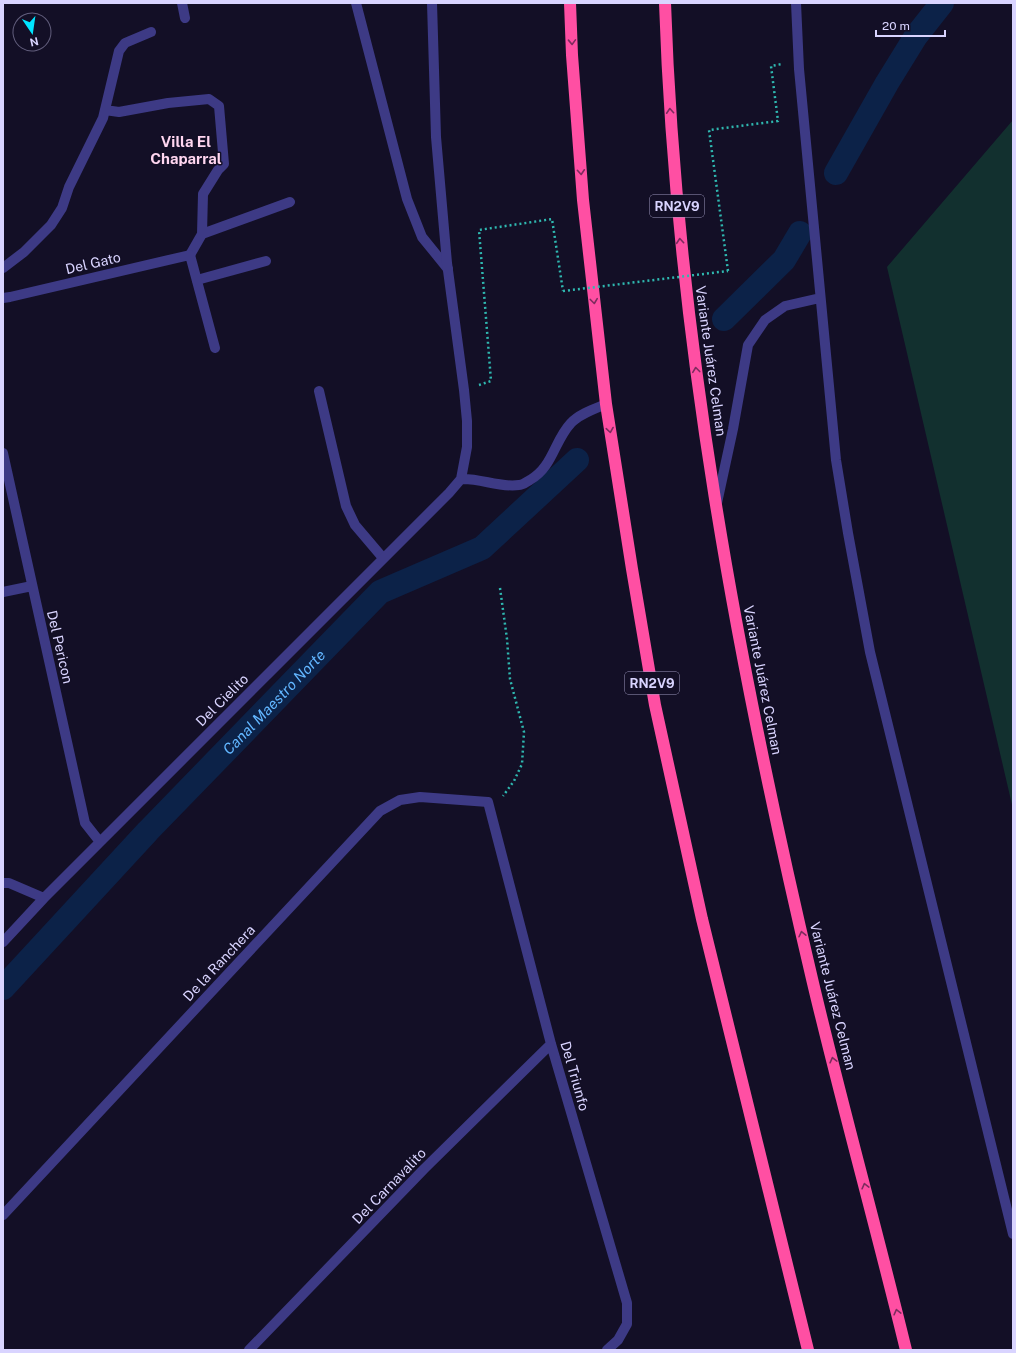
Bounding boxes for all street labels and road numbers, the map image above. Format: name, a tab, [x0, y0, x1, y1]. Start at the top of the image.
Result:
road number: RN2V9	[650, 195, 704, 217]
street label: Del Gato	[64, 249, 122, 277]
street label: Variante Juárez Celman	[693, 285, 729, 437]
street label: Variante Juárez Celman	[741, 604, 785, 756]
street label: Del Pericon	[44, 609, 76, 685]
street label: Del Cielito	[193, 671, 251, 729]
road number: RN2V9	[625, 672, 679, 694]
street label: Variante Juárez Celman	[807, 920, 859, 1072]
street label: De la Ranchera	[180, 922, 258, 1004]
street label: Del Triunfo	[557, 1039, 593, 1113]
street label: Del Carnavalito	[349, 1145, 429, 1227]

